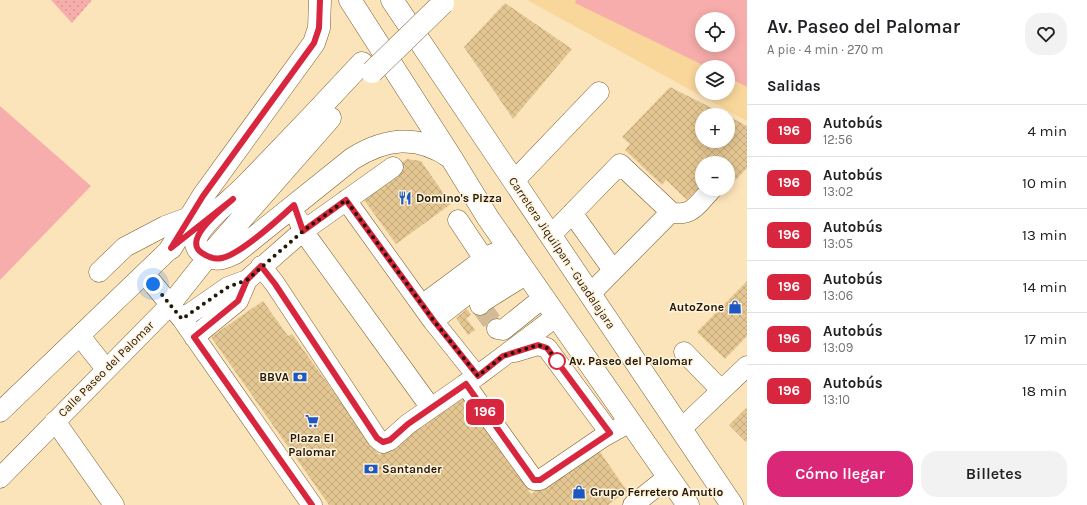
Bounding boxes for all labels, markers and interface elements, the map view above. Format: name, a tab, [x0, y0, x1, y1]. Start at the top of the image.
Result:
map controls	[695, 12, 735, 196]
button: locate	[695, 12, 735, 52]
button: heart	[1025, 13, 1067, 55]
text: Av. Paseo del Palomar	[767, 16, 960, 38]
text: A pie · 4 min · 270 m	[767, 42, 884, 57]
button: layers	[695, 60, 735, 100]
text: Salidas	[767, 77, 821, 95]
button: +	[695, 108, 735, 148]
text: Autobús	[823, 114, 883, 132]
text: 196	[778, 122, 800, 139]
text: 4 min	[1028, 122, 1067, 140]
text: 12:56	[823, 132, 853, 147]
button: −	[695, 156, 735, 196]
text: Autobús	[823, 166, 883, 184]
street label: Carretera Jiquilpan - Guadalajara	[506, 174, 618, 332]
text: 196	[778, 174, 800, 191]
text: 10 min	[1022, 174, 1067, 192]
text: 13:02	[823, 184, 853, 199]
restaurant icon: Domino's Pizza	[397, 190, 413, 206]
place label: Domino's Pizza	[416, 191, 502, 205]
text: Autobús	[823, 218, 883, 236]
text: 196	[778, 226, 800, 243]
text: 13 min	[1022, 226, 1067, 244]
text: 13:05	[823, 236, 853, 251]
text: Autobús	[823, 270, 883, 288]
your location	[143, 274, 163, 294]
text: 196	[778, 278, 800, 295]
text: 14 min	[1023, 278, 1067, 296]
text: 13:06	[823, 288, 853, 303]
shop icon: AutoZone	[727, 299, 743, 315]
place label: AutoZone	[669, 300, 724, 314]
street label: Calle Paseo del Palomar	[55, 318, 157, 420]
text: Autobús	[823, 322, 883, 340]
text: 196	[778, 330, 800, 347]
text: 17 min	[1024, 330, 1067, 348]
text: 13:09	[823, 340, 853, 355]
marker: Av. Paseo del Palomar	[548, 352, 566, 370]
place label: Av. Paseo del Palomar	[569, 354, 693, 368]
bank icon: BBVA	[292, 369, 308, 385]
place label: BBVA	[259, 370, 289, 384]
text: Autobús	[823, 374, 883, 392]
text: 196	[778, 382, 800, 399]
text: 18 min	[1022, 382, 1067, 400]
text: 13:10	[823, 392, 850, 407]
line badge: 196	[462, 399, 508, 425]
text: 196	[474, 403, 496, 420]
supermarket icon: Plaza El Palomar	[304, 413, 320, 429]
place label: Plaza El Palomar	[288, 431, 336, 459]
button: Cómo llegar	[767, 451, 913, 497]
button: Billetes	[921, 451, 1067, 497]
bank icon: Santander	[363, 461, 379, 477]
place label: Santander	[382, 462, 442, 476]
shop icon: Grupo Ferretero Amutio	[571, 484, 587, 500]
place label: Grupo Ferretero Amutio	[590, 485, 724, 499]

